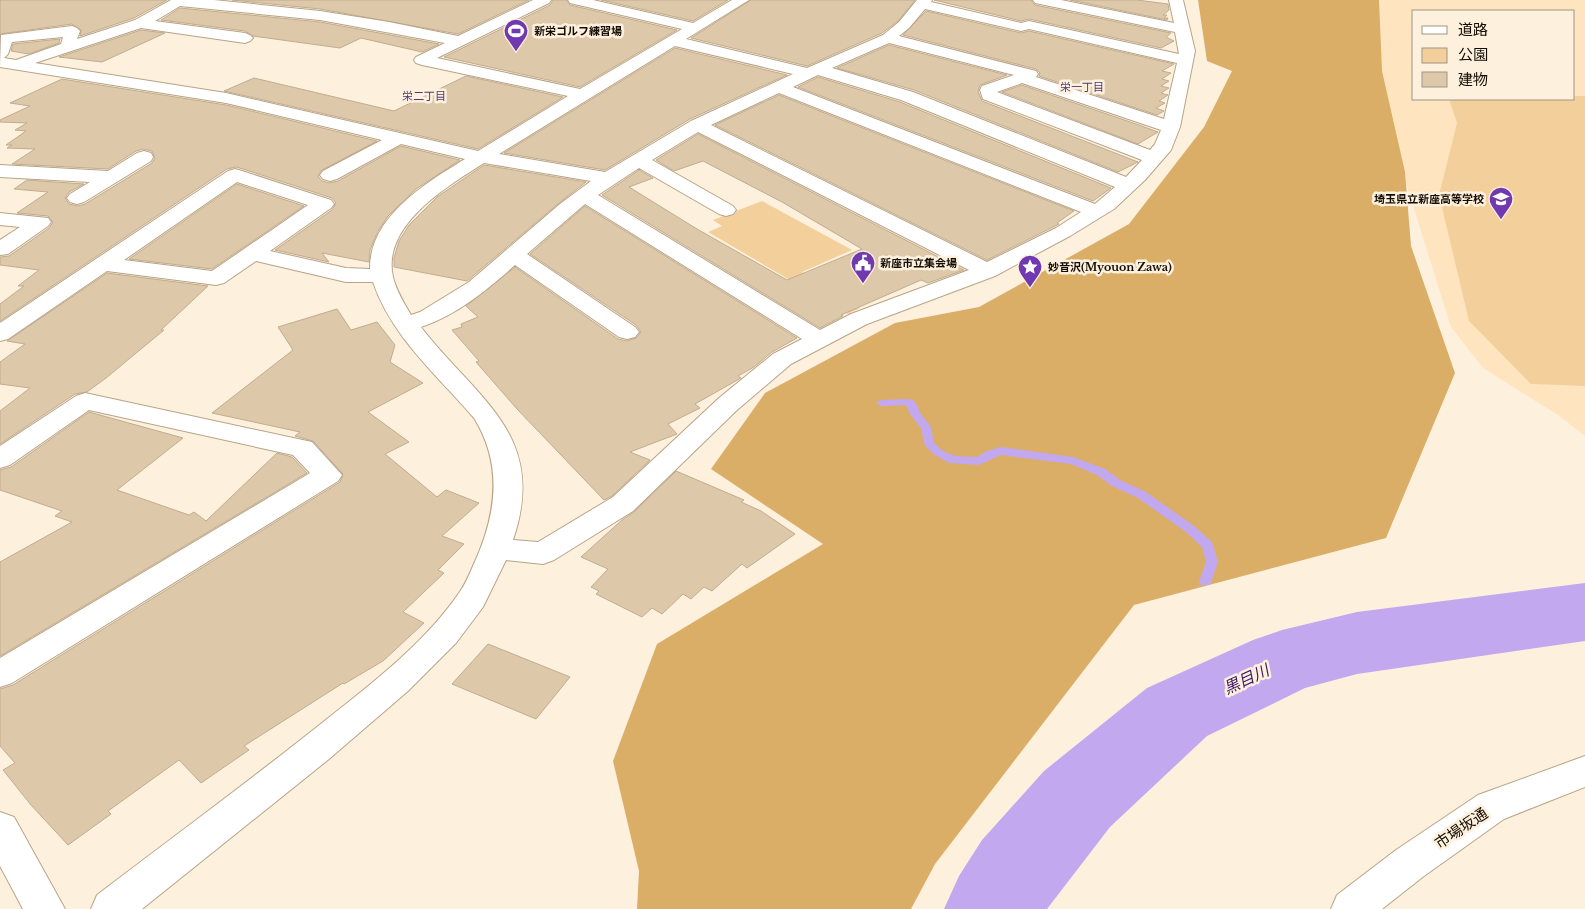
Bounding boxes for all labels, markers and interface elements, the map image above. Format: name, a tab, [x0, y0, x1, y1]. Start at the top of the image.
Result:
legend	[1412, 10, 1575, 100]
sports icon: 新栄ゴルフ練習場	[503, 18, 529, 52]
text: 道路	[1458, 20, 1488, 39]
place label: 新栄ゴルフ練習場	[534, 24, 622, 38]
text: 公園	[1458, 45, 1488, 64]
text: 建物	[1458, 70, 1488, 89]
district label: 栄一丁目	[1060, 80, 1104, 94]
district label: 栄二丁目	[402, 89, 446, 103]
school or university icon: 埼玉県立新座高等学校	[1488, 186, 1514, 220]
place label: 埼玉県立新座高等学校	[1374, 192, 1484, 206]
public building icon: 新座市立集会場	[850, 250, 876, 284]
place icon: 妙音沢(Myouon Zawa)	[1017, 254, 1043, 288]
place label: 新座市立集会場	[880, 256, 957, 270]
place label: 妙音沢(Myouon Zawa)	[1048, 260, 1172, 274]
water label: 黒目川	[1220, 659, 1274, 698]
street label: 市場坂通	[1431, 803, 1491, 853]

